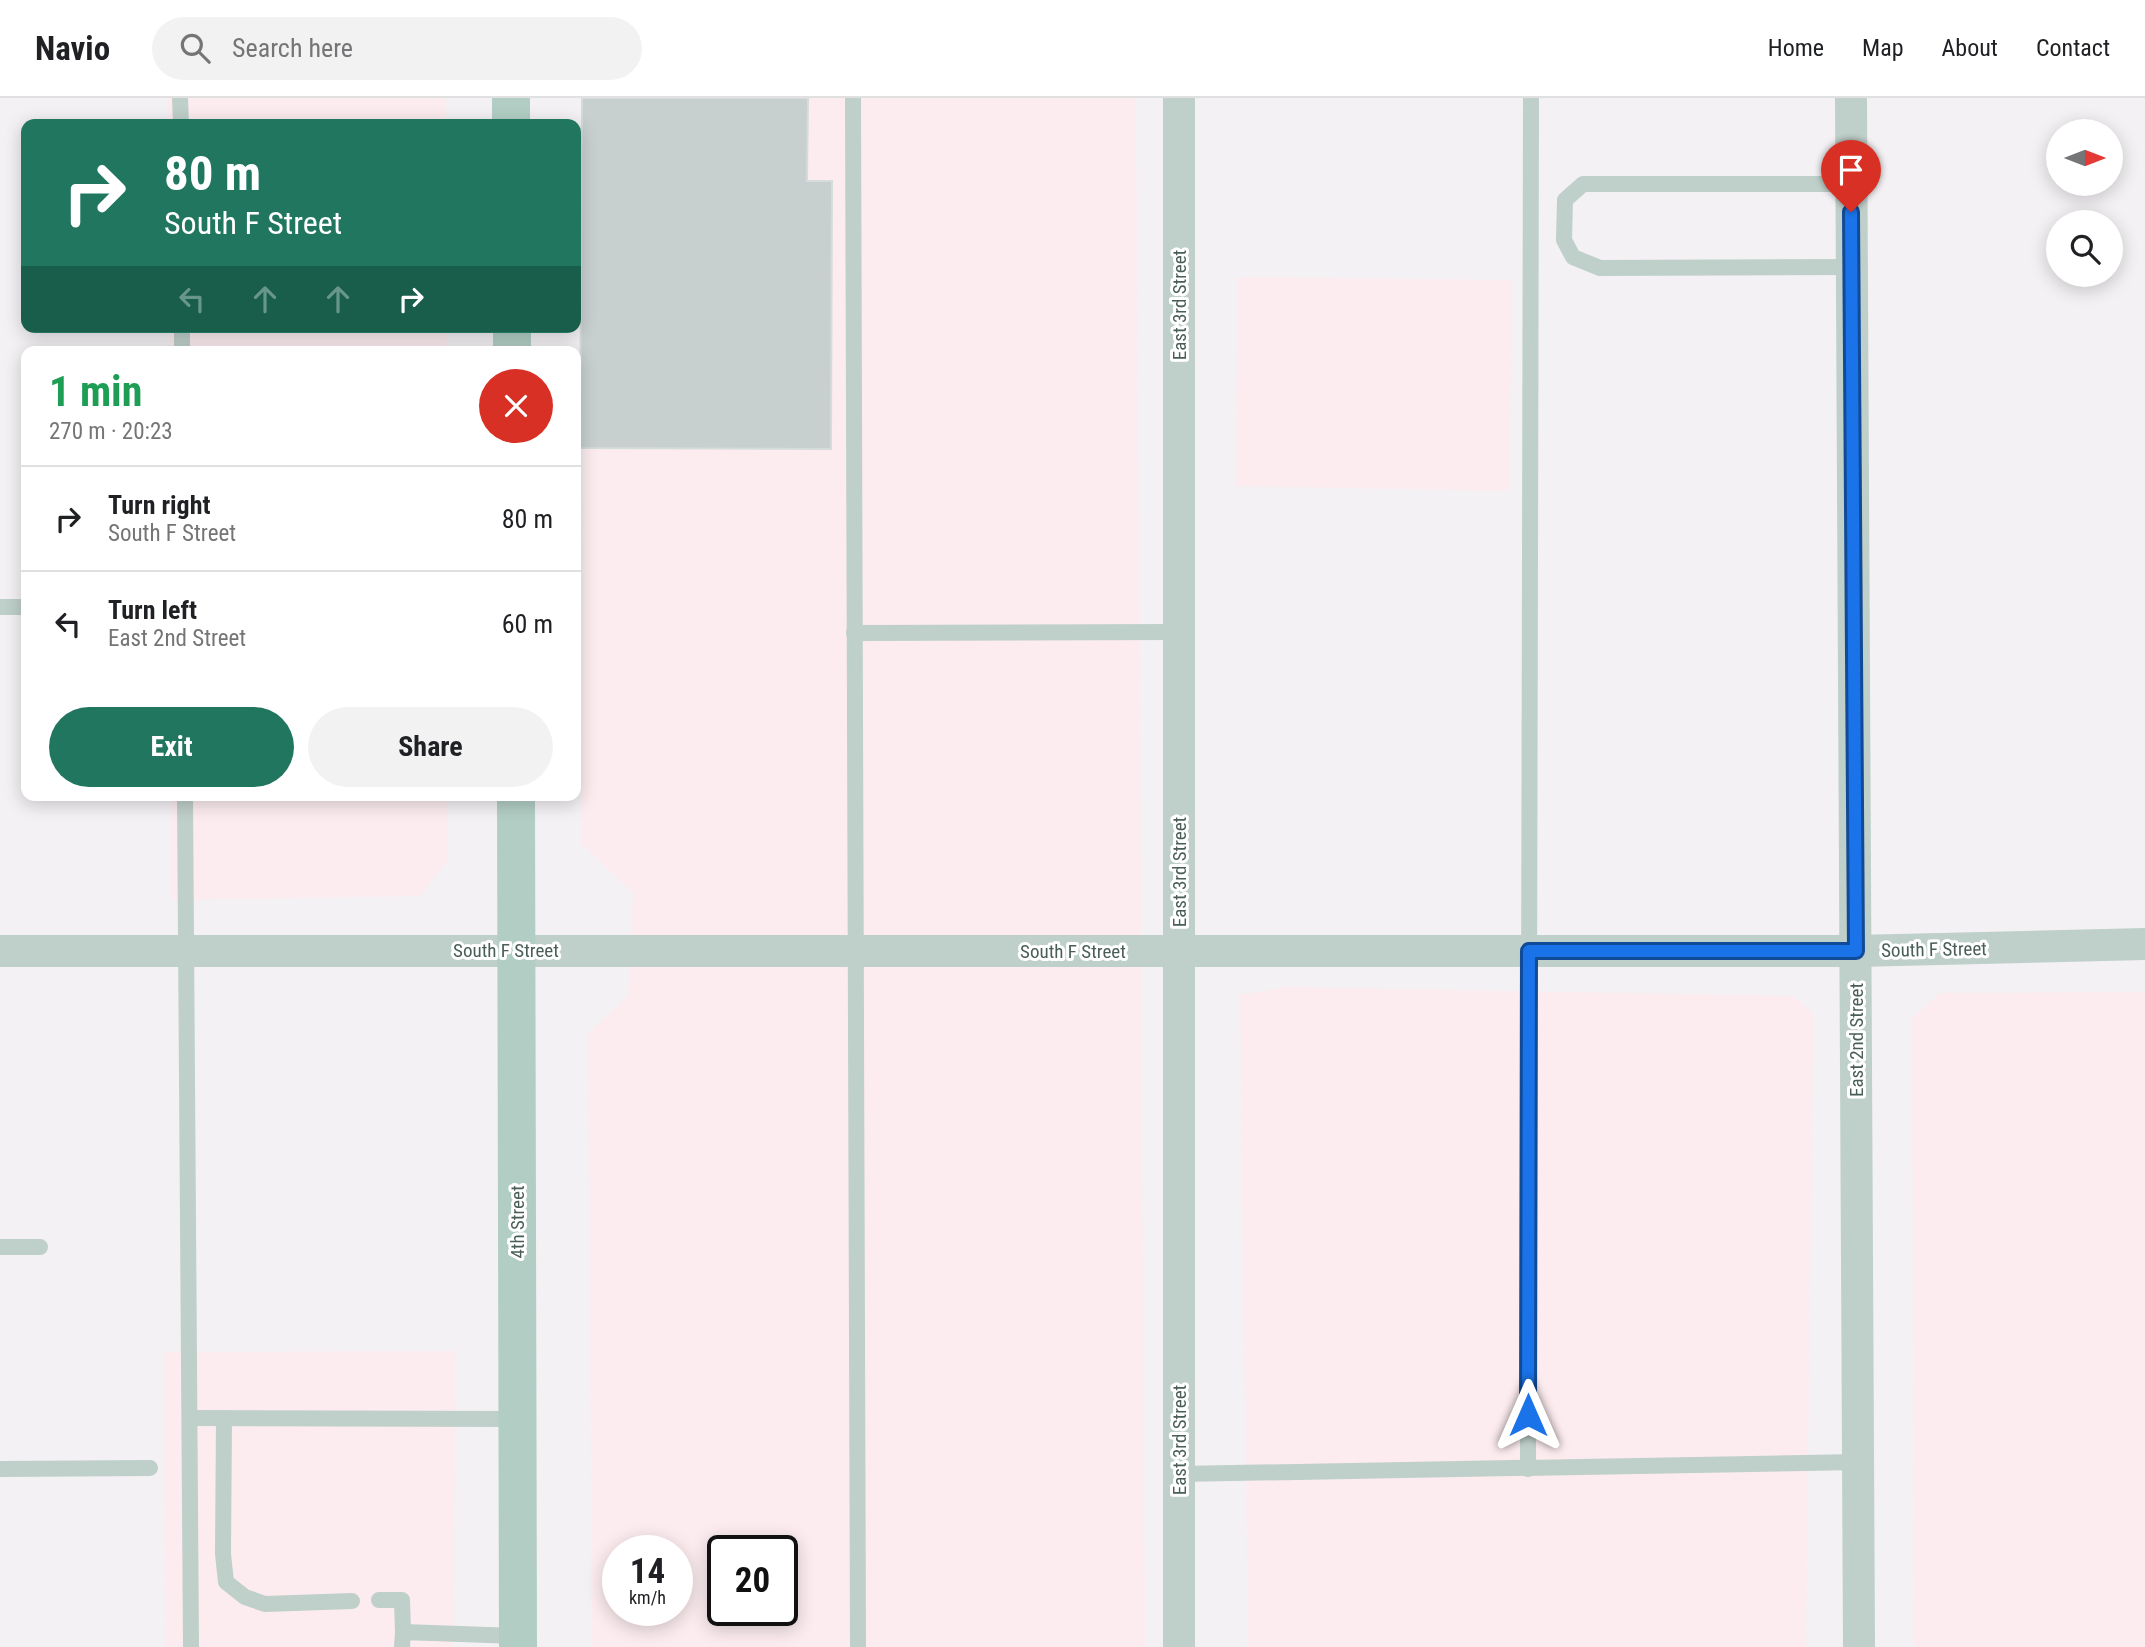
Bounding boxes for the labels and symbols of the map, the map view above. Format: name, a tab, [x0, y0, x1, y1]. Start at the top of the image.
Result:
north arrow	[2046, 119, 2123, 196]
pin	[1821, 140, 1881, 212]
street label: East 3rd Street	[1168, 250, 1191, 360]
street label: East 3rd Street	[1168, 817, 1191, 927]
street label: South F Street	[1881, 937, 1987, 962]
street label: South F Street	[453, 939, 559, 962]
street label: South F Street	[1020, 940, 1126, 963]
street label: East 2nd Street	[1845, 983, 1868, 1097]
street label: 4th Street	[506, 1185, 529, 1259]
position arrow	[1491, 1378, 1565, 1452]
street label: East 3rd Street	[1168, 1385, 1191, 1495]
speed limit sign: 20	[707, 1535, 798, 1626]

